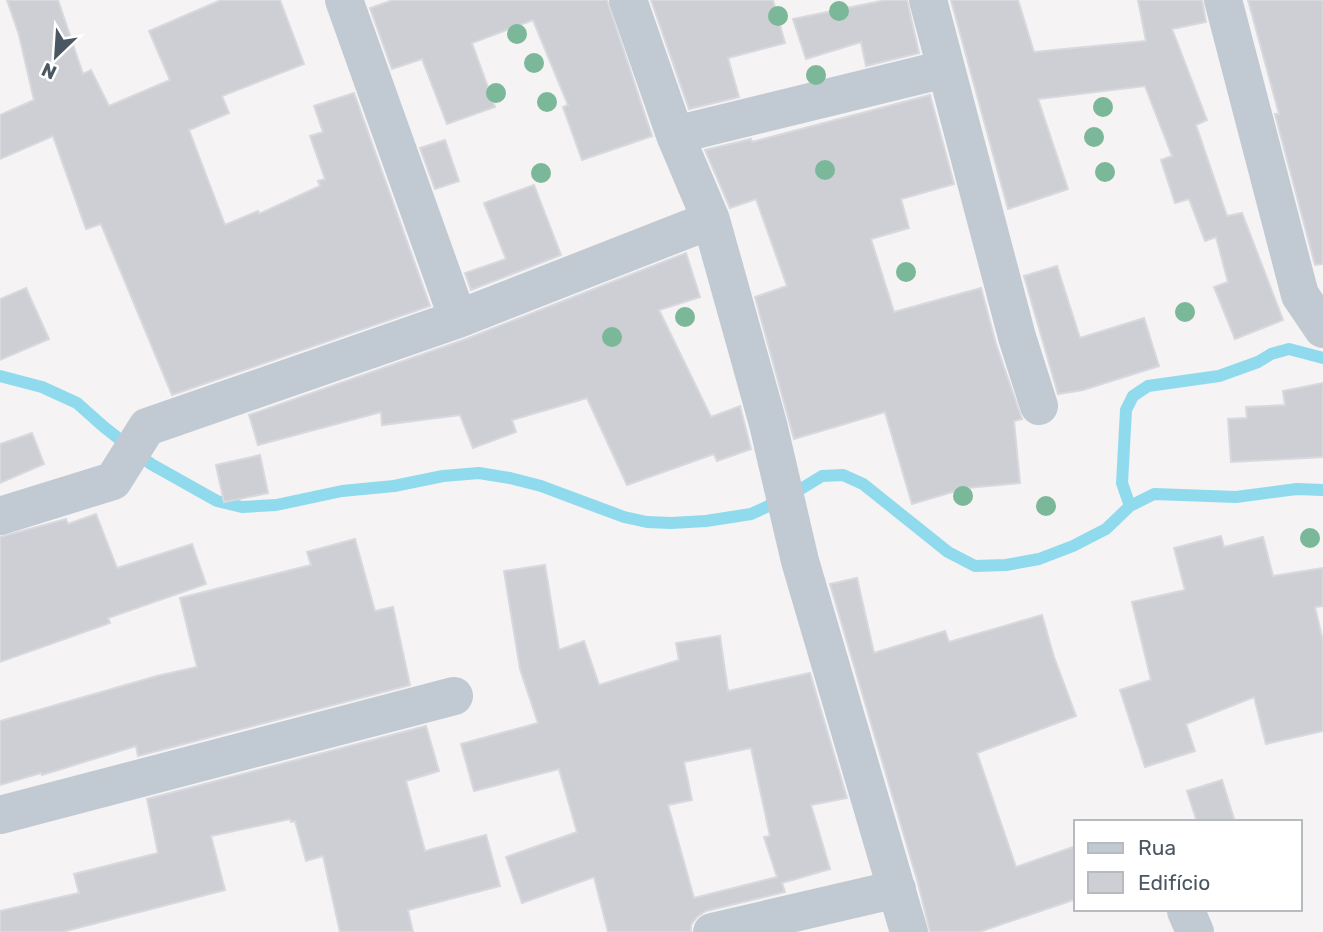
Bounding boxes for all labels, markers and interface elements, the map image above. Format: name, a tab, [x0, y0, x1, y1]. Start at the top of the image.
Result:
north arrow	[21, 21, 91, 91]
text: N	[38, 58, 60, 84]
legend	[1074, 820, 1302, 911]
text: Rua	[1138, 835, 1176, 860]
text: Edifício	[1138, 870, 1210, 895]

